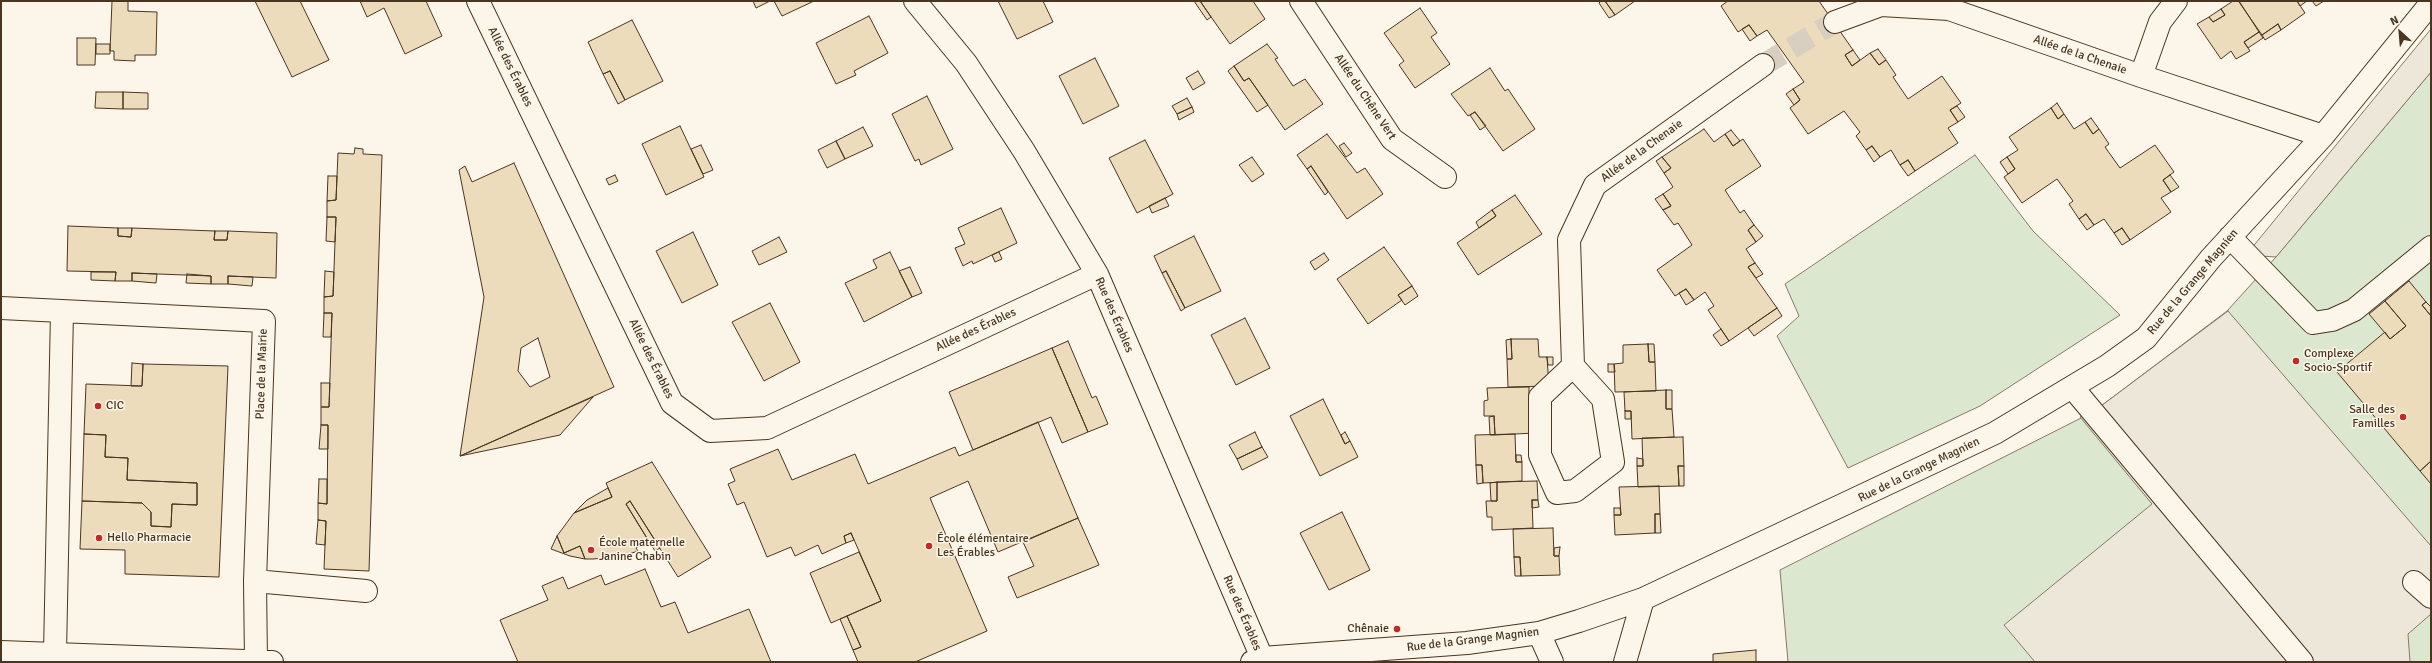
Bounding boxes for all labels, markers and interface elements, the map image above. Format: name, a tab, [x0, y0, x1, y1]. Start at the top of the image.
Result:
north arrow	[2380, 12, 2420, 52]
text: N	[2388, 13, 2401, 28]
street label: Allée des Érables	[484, 25, 536, 109]
street label: Allée de la Chenaie	[2031, 32, 2129, 78]
street label: Allée du Chêne Vert	[1331, 51, 1399, 143]
street label: Allée de la Chenaie	[1598, 116, 1686, 186]
street label: Rue de la Grange Magnien	[2145, 226, 2241, 338]
street label: Rue des Érables	[1092, 275, 1136, 355]
street label: Allée des Érables	[933, 305, 1019, 355]
street label: Allée des Érables	[625, 317, 677, 401]
street label: Place de la Mairie	[253, 328, 271, 420]
place label: Complexe Socio-Sportif	[2304, 347, 2372, 375]
marker: Complexe Socio-Sportif	[2291, 356, 2301, 366]
place label: CIC	[106, 399, 124, 413]
marker: CIC	[93, 401, 103, 411]
place label: Salle des Familles	[2349, 403, 2395, 431]
marker: Salle des Familles	[2398, 412, 2408, 422]
street label: Rue de la Grange Magnien	[1856, 434, 1982, 506]
place label: Hello Pharmacie	[107, 531, 191, 545]
place label: École élémentaire Les Érables	[937, 532, 1029, 560]
marker: Hello Pharmacie	[94, 533, 104, 543]
place label: École maternelle Janine Chabin	[599, 536, 685, 564]
marker: École élémentaire Les Érables	[924, 541, 934, 551]
marker: École maternelle Janine Chabin	[586, 545, 596, 555]
street label: Rue des Érables	[1220, 573, 1264, 653]
place label: Chênaie	[1347, 622, 1389, 636]
marker: Chênaie	[1392, 624, 1402, 634]
street label: Rue de la Grange Magnien	[1406, 625, 1540, 655]

